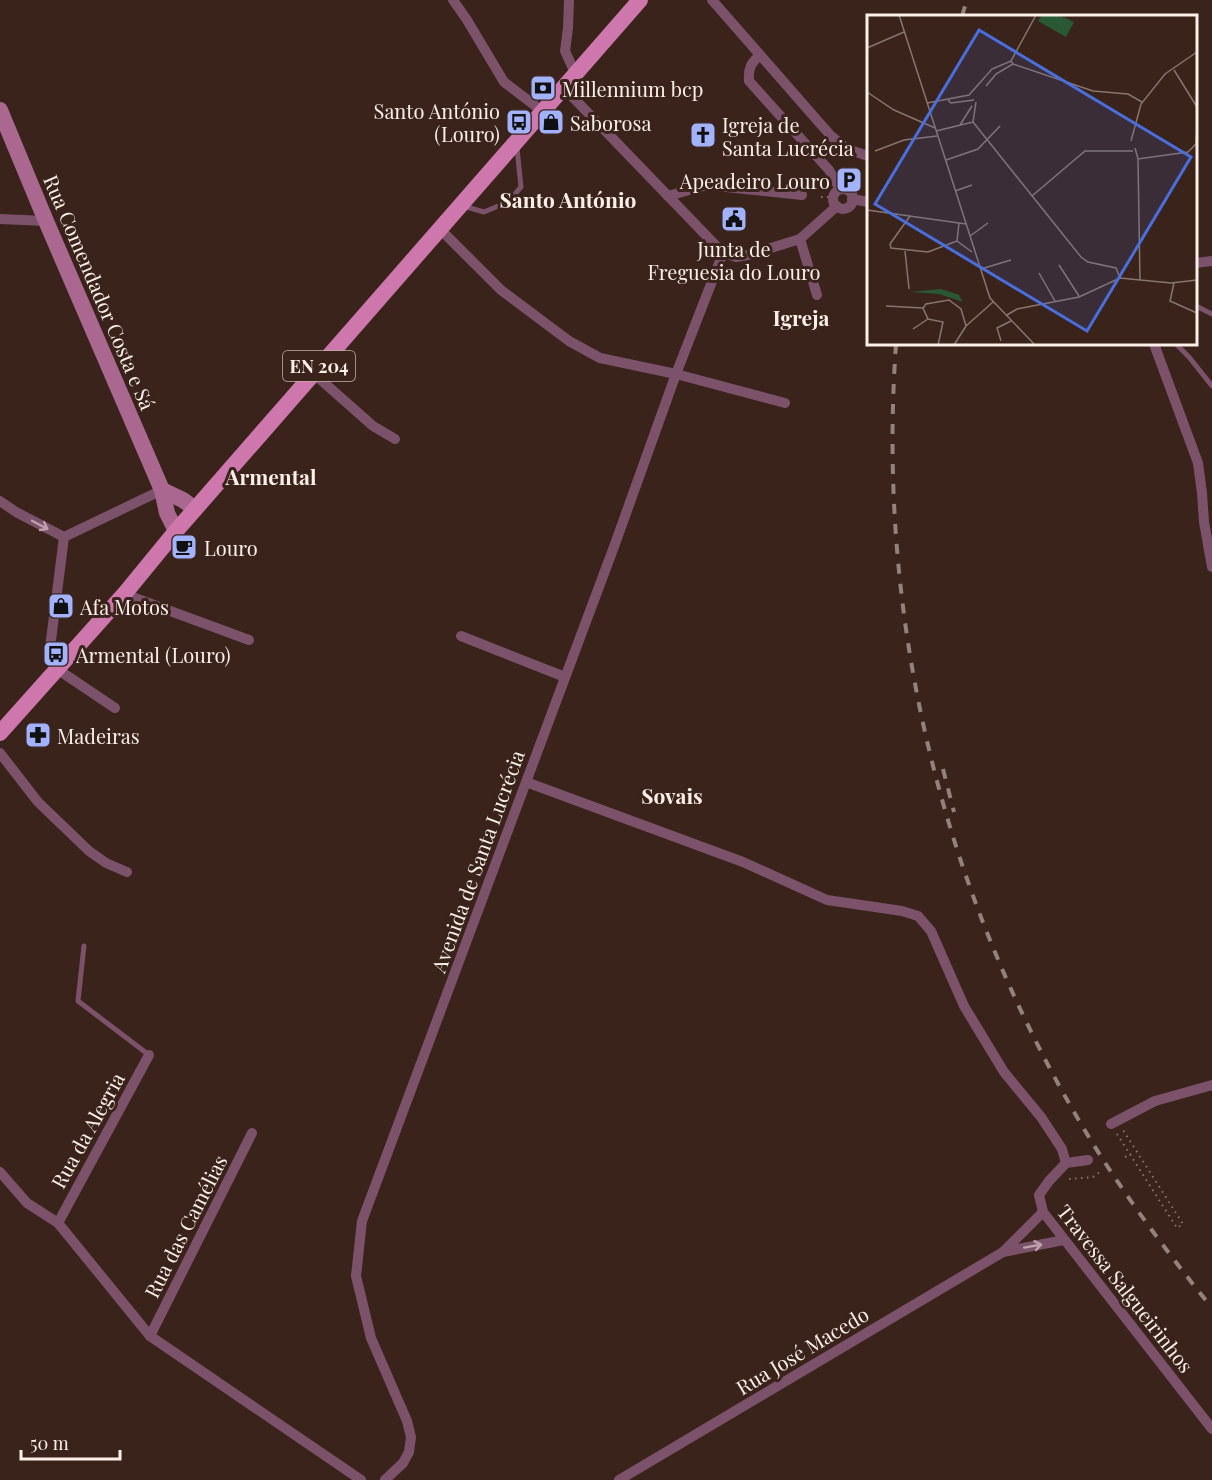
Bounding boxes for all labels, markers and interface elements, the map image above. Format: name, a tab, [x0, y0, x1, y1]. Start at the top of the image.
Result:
inset map	[867, 15, 1197, 345]
bank icon: Millennium bcp	[528, 73, 558, 103]
place label: Millennium bcp	[562, 75, 703, 102]
place label: Santo António (Louro)	[374, 97, 500, 147]
bus stop icon: Santo António (Louro)	[504, 107, 534, 137]
shop icon: Saborosa	[536, 107, 566, 137]
place label: Saborosa	[570, 109, 651, 136]
place label: Igreja de Santa Lucrécia	[722, 111, 854, 161]
church icon: Igreja de Santa Lucrécia	[688, 120, 718, 150]
parking icon: Apeadeiro Louro	[834, 165, 864, 195]
place label: Apeadeiro Louro	[679, 167, 830, 194]
street label: Rua Comendador Costa e Sá	[38, 170, 162, 414]
district label: Santo António	[500, 185, 637, 213]
public building icon: Junta de Freguesia do Louro	[719, 204, 749, 234]
place label: Junta de Freguesia do Louro	[647, 235, 821, 285]
district label: Igreja	[773, 303, 829, 331]
road number: EN 204	[283, 351, 355, 381]
district label: Armental	[225, 462, 317, 490]
one-way arrow	[31, 520, 49, 531]
cafe icon: Louro	[169, 532, 199, 562]
place label: Louro	[204, 534, 258, 561]
shop icon: Afa Motos	[46, 591, 76, 621]
place label: Afa Motos	[79, 593, 169, 620]
bus stop icon: Armental (Louro)	[41, 639, 71, 669]
place label: Armental (Louro)	[75, 641, 231, 668]
pharmacy icon: Madeiras	[23, 720, 53, 750]
place label: Madeiras	[57, 722, 140, 749]
street label: Avenida de Santa Lucrécia	[424, 746, 530, 977]
district label: Sovais	[641, 781, 703, 809]
street label: Rua da Alegria	[44, 1067, 130, 1193]
street label: Rua das Camélias	[137, 1150, 233, 1302]
street label: Travessa Salgueirinhos	[1052, 1198, 1200, 1378]
one-way arrow	[1023, 1240, 1043, 1251]
street label: Rua José Macedo	[731, 1300, 873, 1400]
scale bar	[21, 1423, 120, 1461]
text: 50 m	[30, 1431, 69, 1455]

